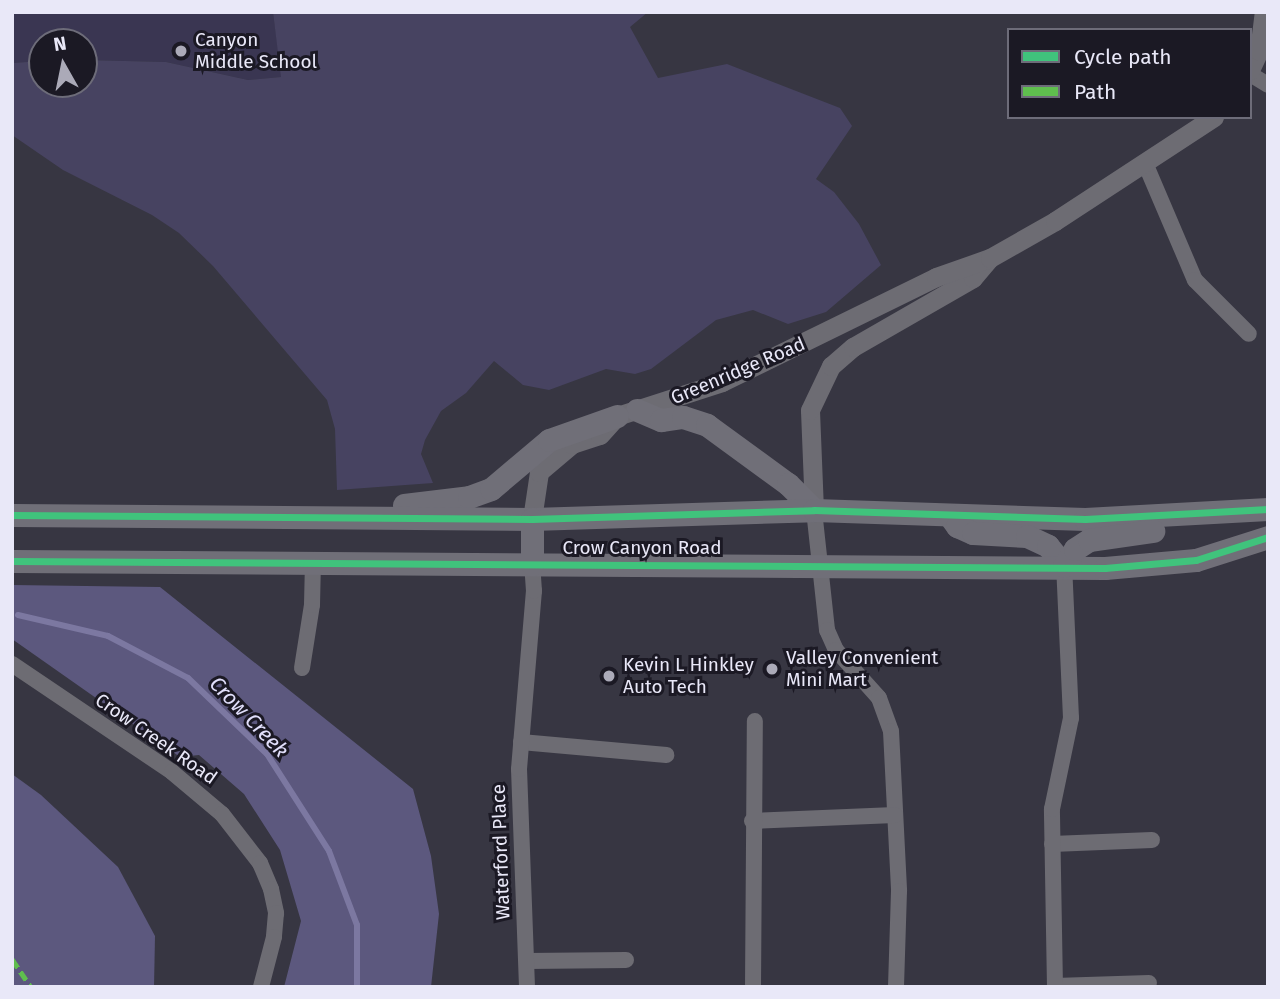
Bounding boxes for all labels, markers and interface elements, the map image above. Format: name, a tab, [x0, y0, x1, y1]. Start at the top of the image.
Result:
north arrow	[28, 28, 98, 98]
legend	[1007, 28, 1252, 119]
place label: Canyon Middle School	[195, 29, 317, 73]
text: N	[52, 31, 68, 56]
marker: Canyon Middle School	[173, 43, 189, 59]
text: Cycle path	[1074, 44, 1172, 70]
text: Path	[1074, 79, 1116, 105]
street label: Greenridge Road	[668, 332, 808, 410]
street label: Crow Canyon Road	[562, 537, 722, 559]
place label: Valley Convenient Mini Mart	[786, 647, 938, 691]
place label: Kevin L Hinkley Auto Tech	[623, 654, 754, 698]
marker: Valley Convenient Mini Mart	[764, 661, 780, 677]
marker: Kevin L Hinkley Auto Tech	[601, 668, 617, 684]
water label: Crow Creek	[204, 671, 294, 763]
street label: Crow Creek Road	[91, 689, 221, 789]
street label: Waterford Place	[487, 784, 515, 920]

